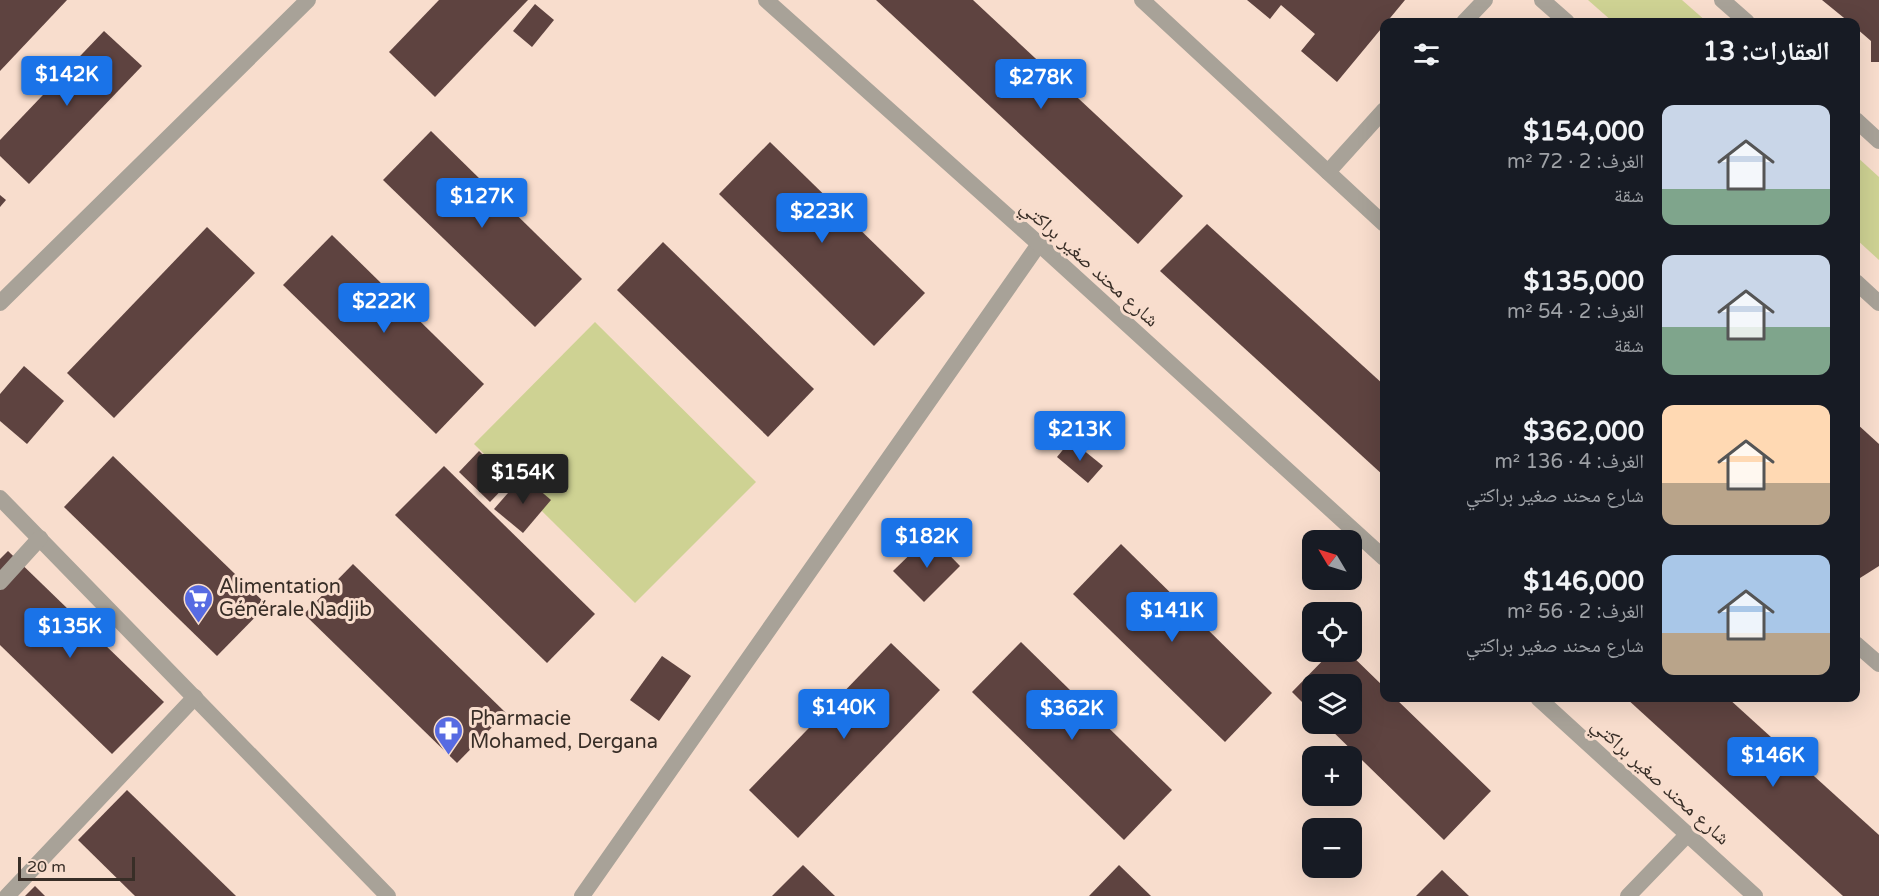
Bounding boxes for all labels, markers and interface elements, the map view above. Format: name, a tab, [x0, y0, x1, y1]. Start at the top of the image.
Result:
text: العقارات: 13	[1703, 36, 1830, 67]
icon: filters	[1410, 38, 1443, 71]
pin: $142K	[25, 56, 109, 107]
pin: $278K	[999, 59, 1083, 110]
text: $142K	[35, 63, 99, 87]
text: $278K	[1009, 66, 1073, 90]
text: $154,000	[1523, 116, 1644, 147]
icon: home	[1710, 129, 1782, 201]
text: الغرف: 2 · 72 m²	[1507, 150, 1644, 174]
pin: $127K	[440, 178, 524, 229]
text: شقة	[1614, 184, 1644, 208]
text: $127K	[450, 185, 514, 209]
pin: $223K	[780, 193, 864, 244]
street label: شارع محند صغير براكتي	[1013, 195, 1164, 335]
text: $223K	[790, 200, 854, 224]
text: $135,000	[1524, 266, 1644, 297]
icon: home	[1710, 279, 1782, 351]
pin: $222K	[342, 283, 426, 334]
text: $222K	[352, 290, 416, 314]
text: الغرف: 2 · 54 m²	[1507, 300, 1644, 324]
text: شقة	[1614, 334, 1644, 358]
pin: $213K	[1038, 411, 1122, 462]
text: $362,000	[1523, 416, 1644, 447]
text: $213K	[1048, 418, 1112, 442]
icon: home	[1710, 429, 1782, 501]
text: الغرف: 4 · 136 m²	[1494, 450, 1644, 474]
pin: $154K	[481, 454, 565, 505]
text: $154K	[491, 461, 555, 485]
text: شارع محند صغير براكتي	[1466, 484, 1644, 508]
pin: $182K	[885, 518, 969, 569]
text: $182K	[895, 525, 959, 549]
north arrow	[1302, 530, 1362, 590]
map controls	[1302, 530, 1362, 878]
text: $146,000	[1523, 566, 1644, 597]
place label: Alimentation Générale Nadjib	[219, 575, 372, 622]
icon: home	[1710, 579, 1782, 651]
supermarket icon: Alimentation Générale Nadjib	[182, 582, 214, 624]
pin: $141K	[1130, 592, 1214, 643]
text: $141K	[1140, 599, 1204, 623]
text: الغرف: 2 · 56 m²	[1507, 600, 1644, 624]
button: locate	[1302, 602, 1362, 662]
pin: $135K	[28, 608, 112, 659]
text: $135K	[38, 615, 102, 639]
text: شارع محند صغير براكتي	[1466, 634, 1644, 658]
button: layers	[1302, 674, 1362, 734]
pin: $140K	[802, 689, 886, 740]
pin: $362K	[1030, 690, 1114, 741]
text: $140K	[812, 696, 876, 720]
text: $362K	[1040, 697, 1104, 721]
place label: Pharmacie Mohamed, Dergana	[470, 707, 658, 754]
street label: شارع محند صغير براكتي	[1584, 713, 1735, 853]
pharmacy icon: Pharmacie Mohamed, Dergana	[433, 714, 465, 756]
pin: $146K	[1731, 737, 1815, 788]
text: $146K	[1741, 744, 1805, 768]
button: +	[1302, 746, 1362, 806]
button: −	[1302, 818, 1362, 878]
scale bar	[18, 854, 135, 882]
text: 20 m	[27, 857, 66, 877]

